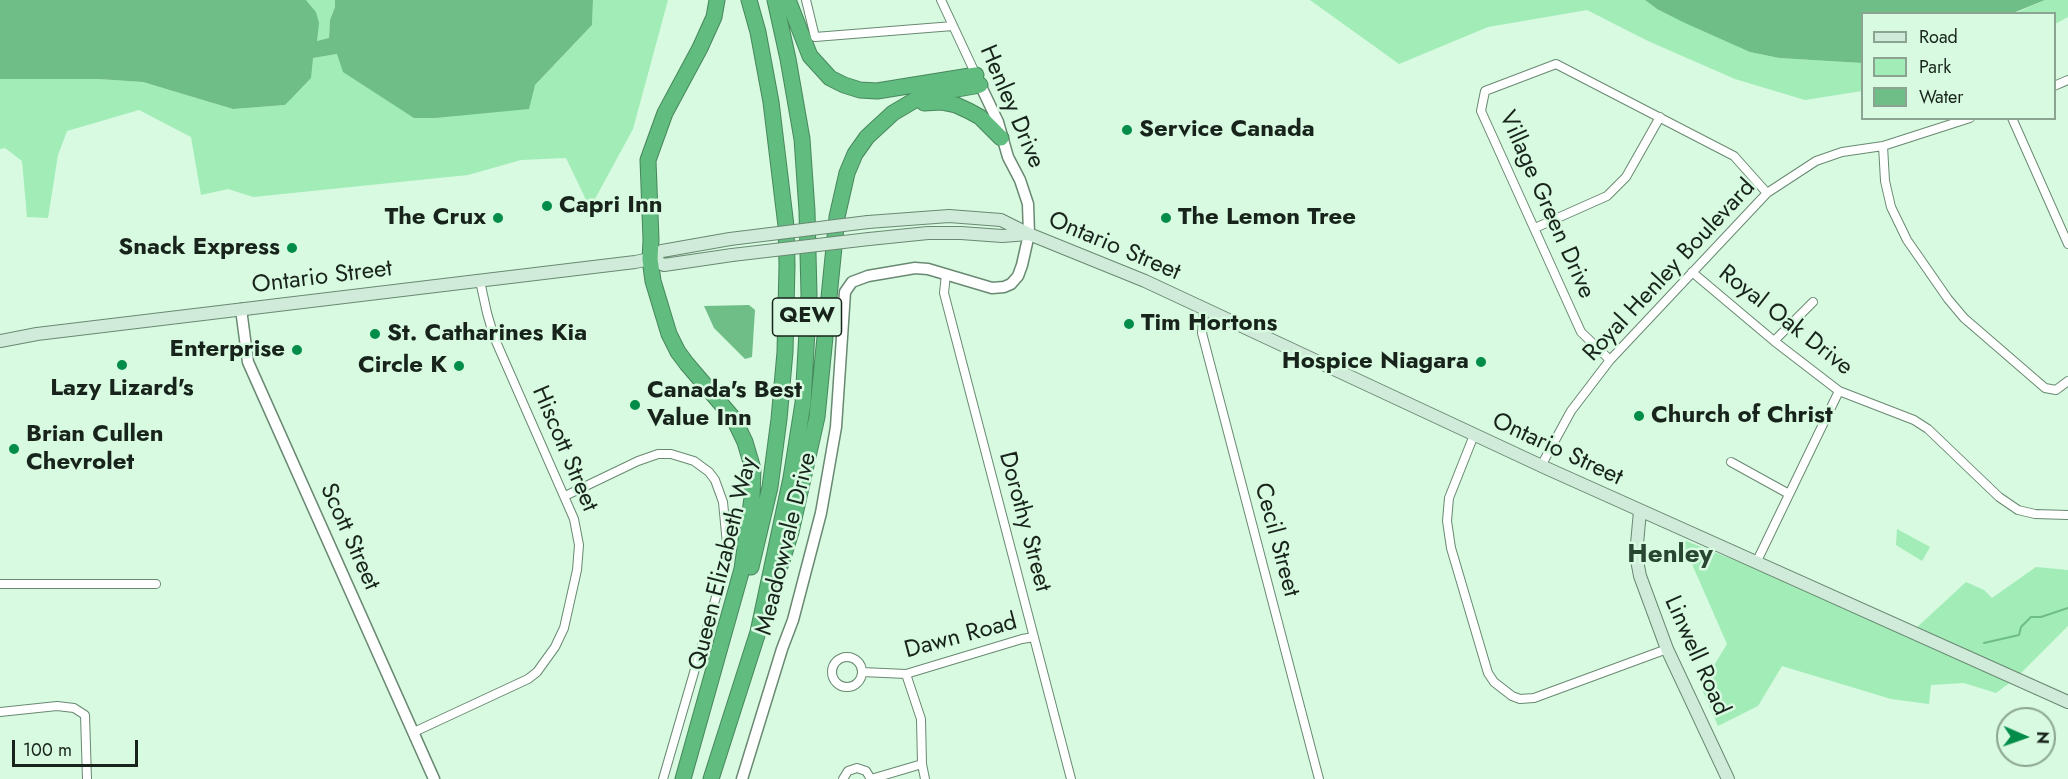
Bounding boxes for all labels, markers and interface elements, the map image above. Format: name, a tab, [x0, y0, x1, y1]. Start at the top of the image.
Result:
legend	[1861, 12, 2056, 120]
text: Road	[1919, 24, 1958, 50]
street label: Henley Drive	[972, 41, 1050, 173]
text: Park	[1919, 54, 1951, 80]
text: Water	[1919, 84, 1963, 110]
street label: Village Green Drive	[1492, 107, 1600, 303]
place label: Service Canada	[1139, 116, 1315, 144]
marker: Service Canada	[1120, 123, 1134, 137]
street label: Royal Henley Boulevard	[1578, 174, 1762, 368]
place label: Capri Inn	[559, 192, 663, 220]
marker: Capri Inn	[540, 199, 554, 213]
place label: The Crux	[385, 204, 486, 232]
place label: The Lemon Tree	[1178, 204, 1356, 232]
street label: Ontario Street	[1044, 206, 1184, 288]
marker: The Crux	[491, 211, 505, 225]
marker: The Lemon Tree	[1159, 211, 1173, 225]
place label: Snack Express	[118, 234, 280, 262]
marker: Snack Express	[285, 241, 299, 255]
street label: Ontario Street	[250, 255, 394, 301]
street label: Royal Oak Drive	[1712, 260, 1858, 382]
road number: QEW	[772, 298, 842, 336]
place label: Tim Hortons	[1141, 310, 1277, 338]
marker: Tim Hortons	[1122, 317, 1136, 331]
place label: St. Catharines Kia	[387, 320, 587, 348]
marker: St. Catharines Kia	[368, 327, 382, 341]
place label: Enterprise	[169, 336, 285, 364]
marker: Enterprise	[290, 343, 304, 357]
place label: Hospice Niagara	[1282, 348, 1469, 376]
place label: Circle K	[358, 352, 447, 380]
marker: Hospice Niagara	[1474, 355, 1488, 369]
marker: Lazy Lizard's	[115, 358, 129, 372]
marker: Circle K	[452, 359, 466, 373]
place label: Lazy Lizard's	[50, 375, 194, 403]
place label: Canada's Best Value Inn	[647, 377, 802, 433]
street label: Hiscott Street	[525, 382, 603, 516]
marker: Canada's Best Value Inn	[628, 398, 642, 412]
place label: Church of Christ	[1651, 402, 1833, 430]
street label: Ontario Street	[1487, 407, 1627, 493]
marker: Church of Christ	[1632, 409, 1646, 423]
place label: Brian Cullen Chevrolet	[26, 421, 163, 477]
marker: Brian Cullen Chevrolet	[7, 442, 21, 456]
street label: Dorothy Street	[991, 449, 1057, 595]
street label: Meadowvale Drive	[750, 450, 824, 638]
street label: Queen Elizabeth Way	[684, 454, 764, 674]
street label: Scott Street	[313, 479, 385, 595]
street label: Cecil Street	[1247, 480, 1305, 600]
district label: Henley	[1627, 540, 1713, 572]
street label: Linwell Road	[1657, 592, 1735, 720]
street label: Dawn Road	[901, 608, 1021, 666]
north arrow	[1996, 707, 2056, 767]
scale bar	[15, 728, 141, 766]
text: N	[2031, 731, 2054, 744]
text: 100 m	[23, 737, 72, 763]

